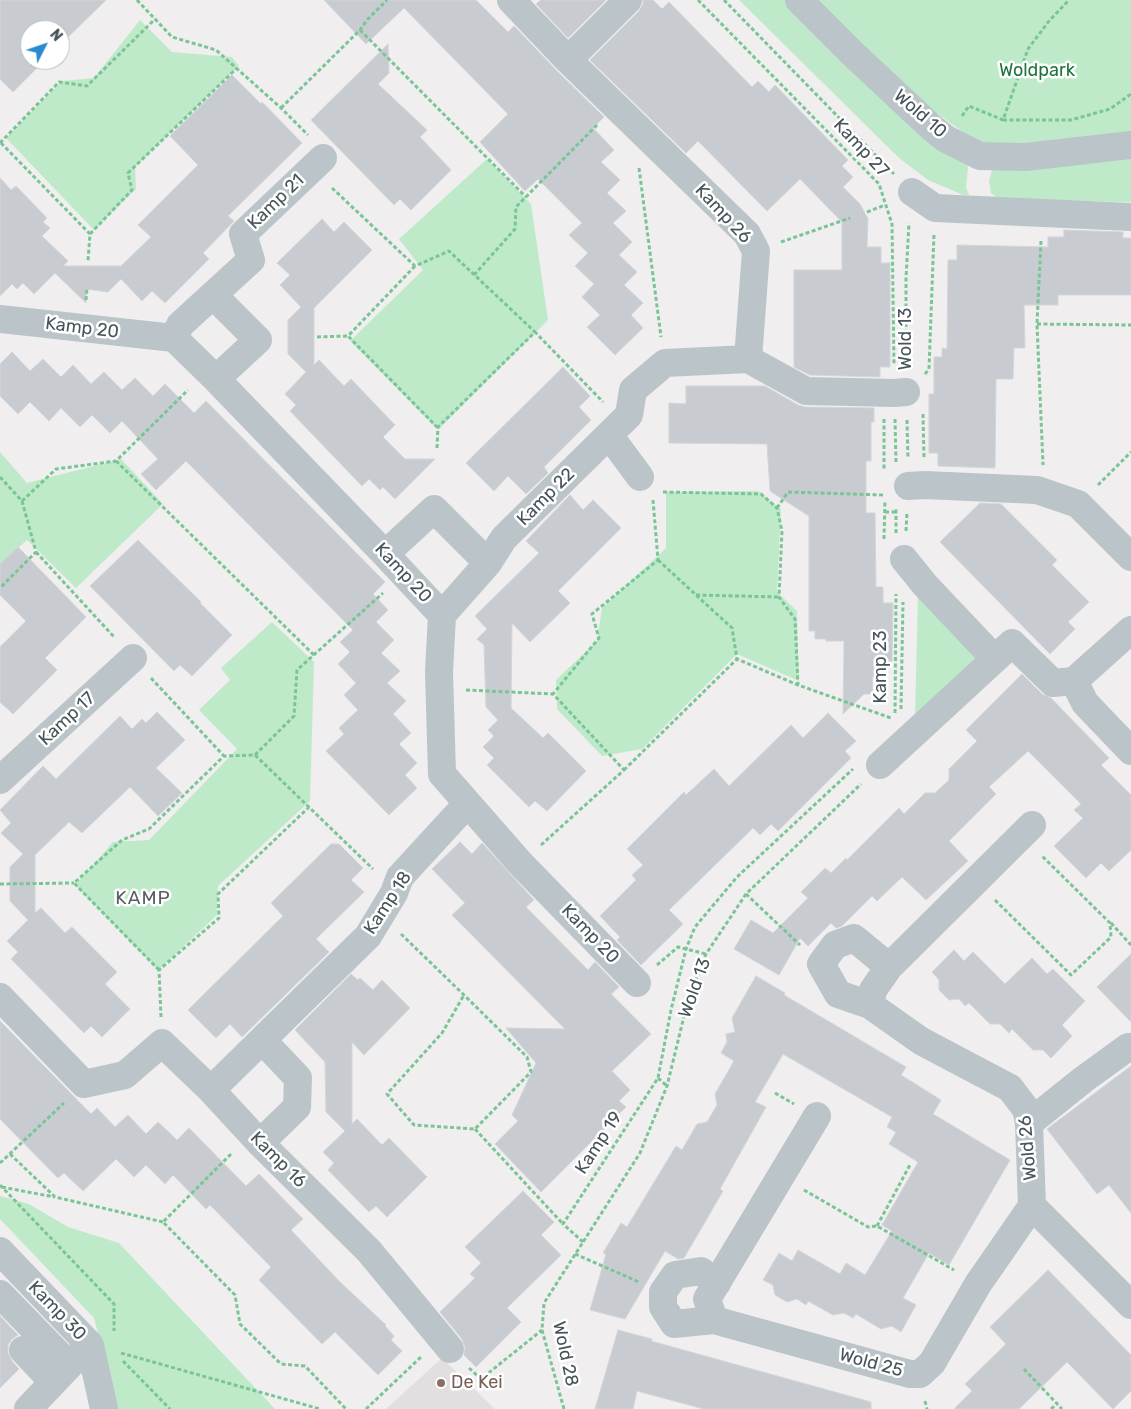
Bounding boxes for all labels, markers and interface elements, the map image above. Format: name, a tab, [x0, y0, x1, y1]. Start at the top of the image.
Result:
north arrow	[20, 20, 70, 70]
text: N	[46, 26, 66, 45]
park label: Woldpark	[999, 60, 1075, 82]
street label: Wold 10	[889, 85, 951, 143]
street label: Kamp 27	[829, 114, 893, 182]
street label: Kamp 21	[243, 170, 309, 234]
street label: Kamp 26	[690, 180, 756, 248]
street label: Wold 13	[895, 308, 917, 370]
street label: Kamp 20	[44, 313, 120, 343]
street label: Kamp 22	[513, 464, 579, 530]
street label: Kamp 20	[370, 539, 436, 607]
street label: Kamp 23	[870, 630, 892, 704]
street label: Kamp 17	[35, 688, 99, 750]
street label: Kamp 18	[360, 867, 416, 939]
district label: KAMP	[115, 888, 171, 910]
street label: Kamp 20	[557, 900, 623, 968]
street label: Wold 13	[674, 955, 716, 1021]
street label: Kamp 19	[571, 1108, 627, 1178]
street label: Wold 26	[1014, 1115, 1042, 1181]
street label: Kamp 16	[245, 1127, 311, 1193]
street label: Kamp 30	[24, 1277, 90, 1345]
street label: Wold 28	[548, 1320, 582, 1388]
street label: Wold 25	[837, 1344, 905, 1382]
place label: De Kei	[451, 1372, 503, 1394]
marker: De Kei	[435, 1377, 447, 1389]

